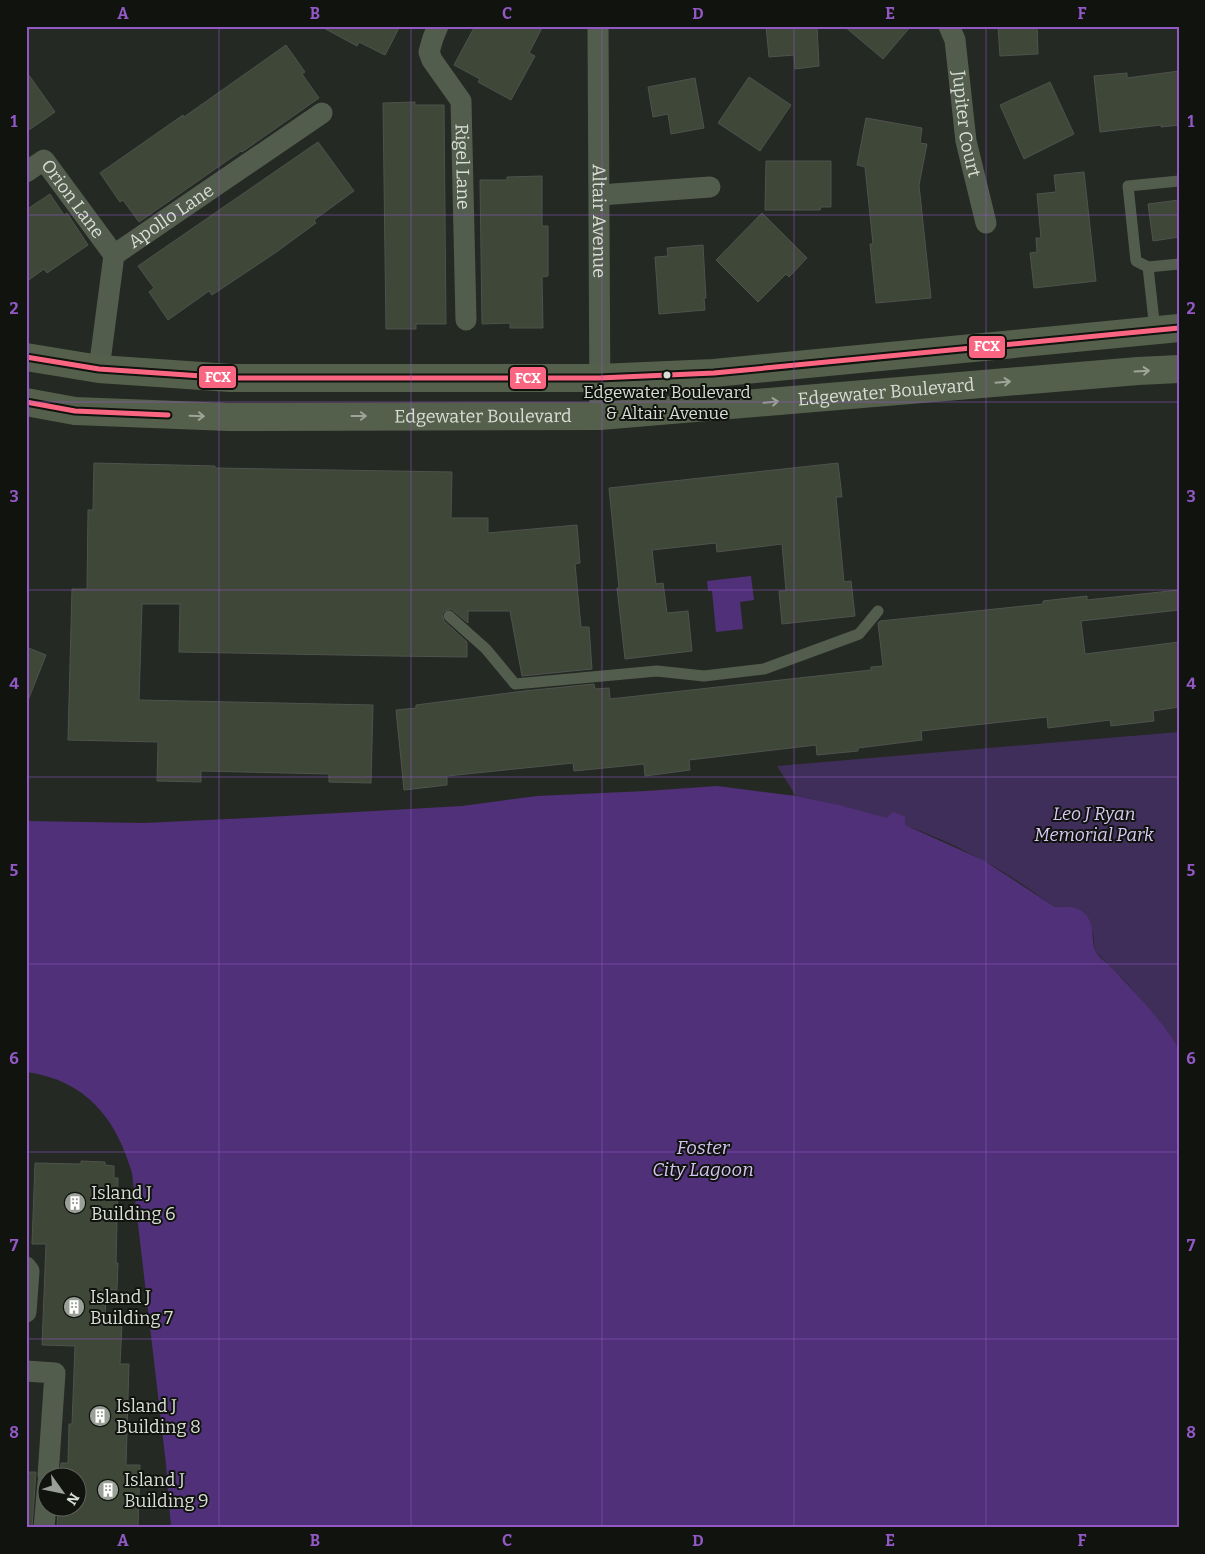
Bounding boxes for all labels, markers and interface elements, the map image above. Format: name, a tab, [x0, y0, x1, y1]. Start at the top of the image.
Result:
text: A	[117, 4, 129, 23]
text: B	[310, 4, 320, 23]
text: C	[502, 4, 512, 23]
text: D	[692, 4, 704, 23]
text: E	[885, 4, 895, 23]
text: F	[1078, 4, 1087, 23]
street label: Jupiter Court	[947, 68, 986, 180]
text: 1	[11, 112, 18, 131]
text: 1	[1188, 112, 1195, 131]
street label: Rigel Lane	[451, 123, 474, 210]
street label: Orion Lane	[36, 155, 109, 243]
street label: Altair Avenue	[588, 164, 610, 278]
street label: Apollo Lane	[124, 179, 218, 253]
text: 2	[9, 299, 19, 318]
text: 2	[1186, 299, 1196, 318]
line badge: FCX	[968, 335, 1006, 359]
text: FCX	[974, 338, 1000, 355]
line badge: FCX	[198, 365, 237, 389]
line badge: FCX	[509, 366, 547, 390]
one-way arrow	[1134, 366, 1150, 375]
text: FCX	[205, 369, 231, 386]
text: FCX	[515, 370, 541, 387]
marker: Edgewater Boulevard & Altair Avenue	[662, 370, 672, 380]
street label: Edgewater Boulevard	[797, 374, 976, 410]
one-way arrow	[994, 378, 1010, 387]
place label: Edgewater Boulevard & Altair Avenue	[583, 382, 751, 424]
one-way arrow	[763, 397, 779, 407]
street label: Edgewater Boulevard	[394, 405, 572, 428]
one-way arrow	[188, 411, 204, 421]
one-way arrow	[350, 411, 367, 421]
text: 3	[9, 487, 19, 506]
text: 3	[1186, 487, 1196, 506]
text: 4	[9, 674, 19, 693]
text: 4	[1186, 674, 1196, 693]
park label: Leo J Ryan Memorial Park	[1034, 803, 1154, 846]
text: 5	[10, 861, 19, 880]
text: 5	[1187, 861, 1196, 880]
text: 6	[9, 1049, 19, 1068]
text: 6	[1186, 1049, 1196, 1068]
water label: Foster City Lagoon	[652, 1136, 754, 1181]
place label: Island J Building 6	[91, 1182, 176, 1225]
building icon: Island J Building 6	[63, 1191, 87, 1215]
text: 7	[10, 1236, 19, 1255]
text: 7	[1187, 1236, 1196, 1255]
place label: Island J Building 7	[90, 1286, 173, 1329]
building icon: Island J Building 7	[62, 1295, 86, 1319]
place label: Island J Building 8	[116, 1395, 201, 1438]
building icon: Island J Building 8	[88, 1404, 112, 1428]
text: 8	[9, 1423, 19, 1442]
text: 8	[1186, 1423, 1196, 1442]
north arrow	[38, 1466, 88, 1516]
place label: Island J Building 9	[124, 1469, 209, 1512]
building icon: Island J Building 9	[96, 1478, 120, 1502]
text: N	[62, 1490, 83, 1508]
text: A	[117, 1531, 129, 1550]
text: B	[310, 1531, 320, 1550]
text: C	[502, 1531, 512, 1550]
text: D	[692, 1531, 704, 1550]
text: E	[885, 1531, 895, 1550]
text: F	[1078, 1531, 1087, 1550]

